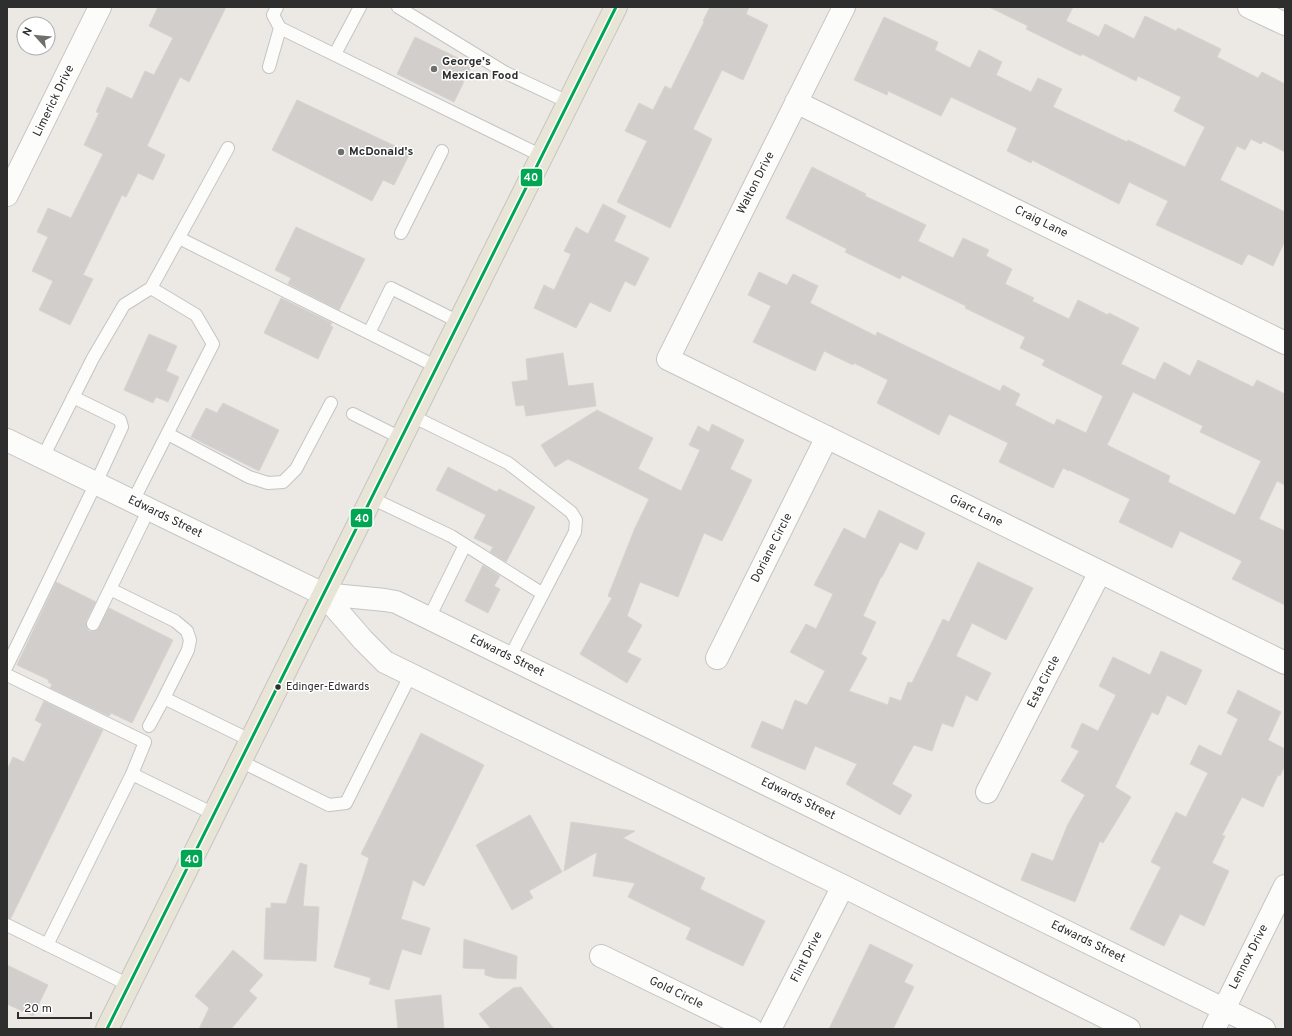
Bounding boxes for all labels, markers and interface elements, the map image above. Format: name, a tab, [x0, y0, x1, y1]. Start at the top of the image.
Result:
north arrow	[16, 16, 56, 56]
text: N	[20, 25, 36, 39]
place label: George's Mexican Food	[442, 54, 518, 84]
street label: Limerick Drive	[30, 62, 78, 140]
marker: George's Mexican Food	[429, 64, 439, 74]
place label: McDonald's	[349, 144, 413, 160]
marker: McDonald's	[336, 147, 346, 157]
street label: Walton Drive	[733, 149, 779, 217]
line badge: 40	[520, 168, 543, 187]
text: 40	[524, 171, 538, 185]
street label: Craig Lane	[1012, 202, 1070, 242]
street label: Giarc Lane	[947, 491, 1005, 531]
street label: Edwards Street	[125, 492, 205, 542]
line badge: 40	[350, 508, 373, 528]
street label: Doriane Circle	[748, 511, 796, 585]
text: 40	[355, 512, 369, 526]
street label: Edwards Street	[467, 631, 547, 681]
street label: Esta Circle	[1024, 653, 1064, 711]
place label: Edinger-Edwards	[286, 680, 369, 694]
marker: Edinger-Edwards	[273, 682, 283, 692]
street label: Edwards Street	[758, 774, 838, 824]
line badge: 40	[180, 849, 203, 868]
text: 40	[185, 853, 199, 867]
street label: Edwards Street	[1048, 917, 1128, 967]
street label: Lennox Drive	[1226, 922, 1272, 992]
street label: Flint Drive	[787, 929, 827, 985]
street label: Gold Circle	[646, 973, 706, 1013]
scale bar	[18, 994, 91, 1020]
text: 20 m	[24, 1001, 52, 1017]

